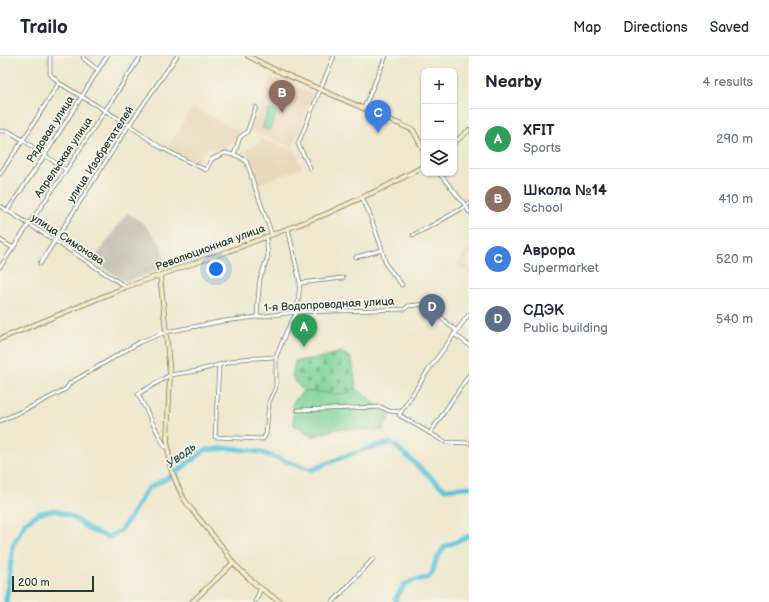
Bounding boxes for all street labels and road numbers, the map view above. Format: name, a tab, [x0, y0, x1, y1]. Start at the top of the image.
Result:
street label: Рядовая улица	[24, 93, 77, 165]
street label: улица Изобретателей	[64, 104, 136, 205]
street label: Апрельская улица	[31, 114, 95, 201]
street label: улица Симонова	[29, 211, 107, 268]
street label: Революционная улица	[154, 221, 267, 273]
street label: 1-я Водопроводная улица	[263, 295, 395, 314]

